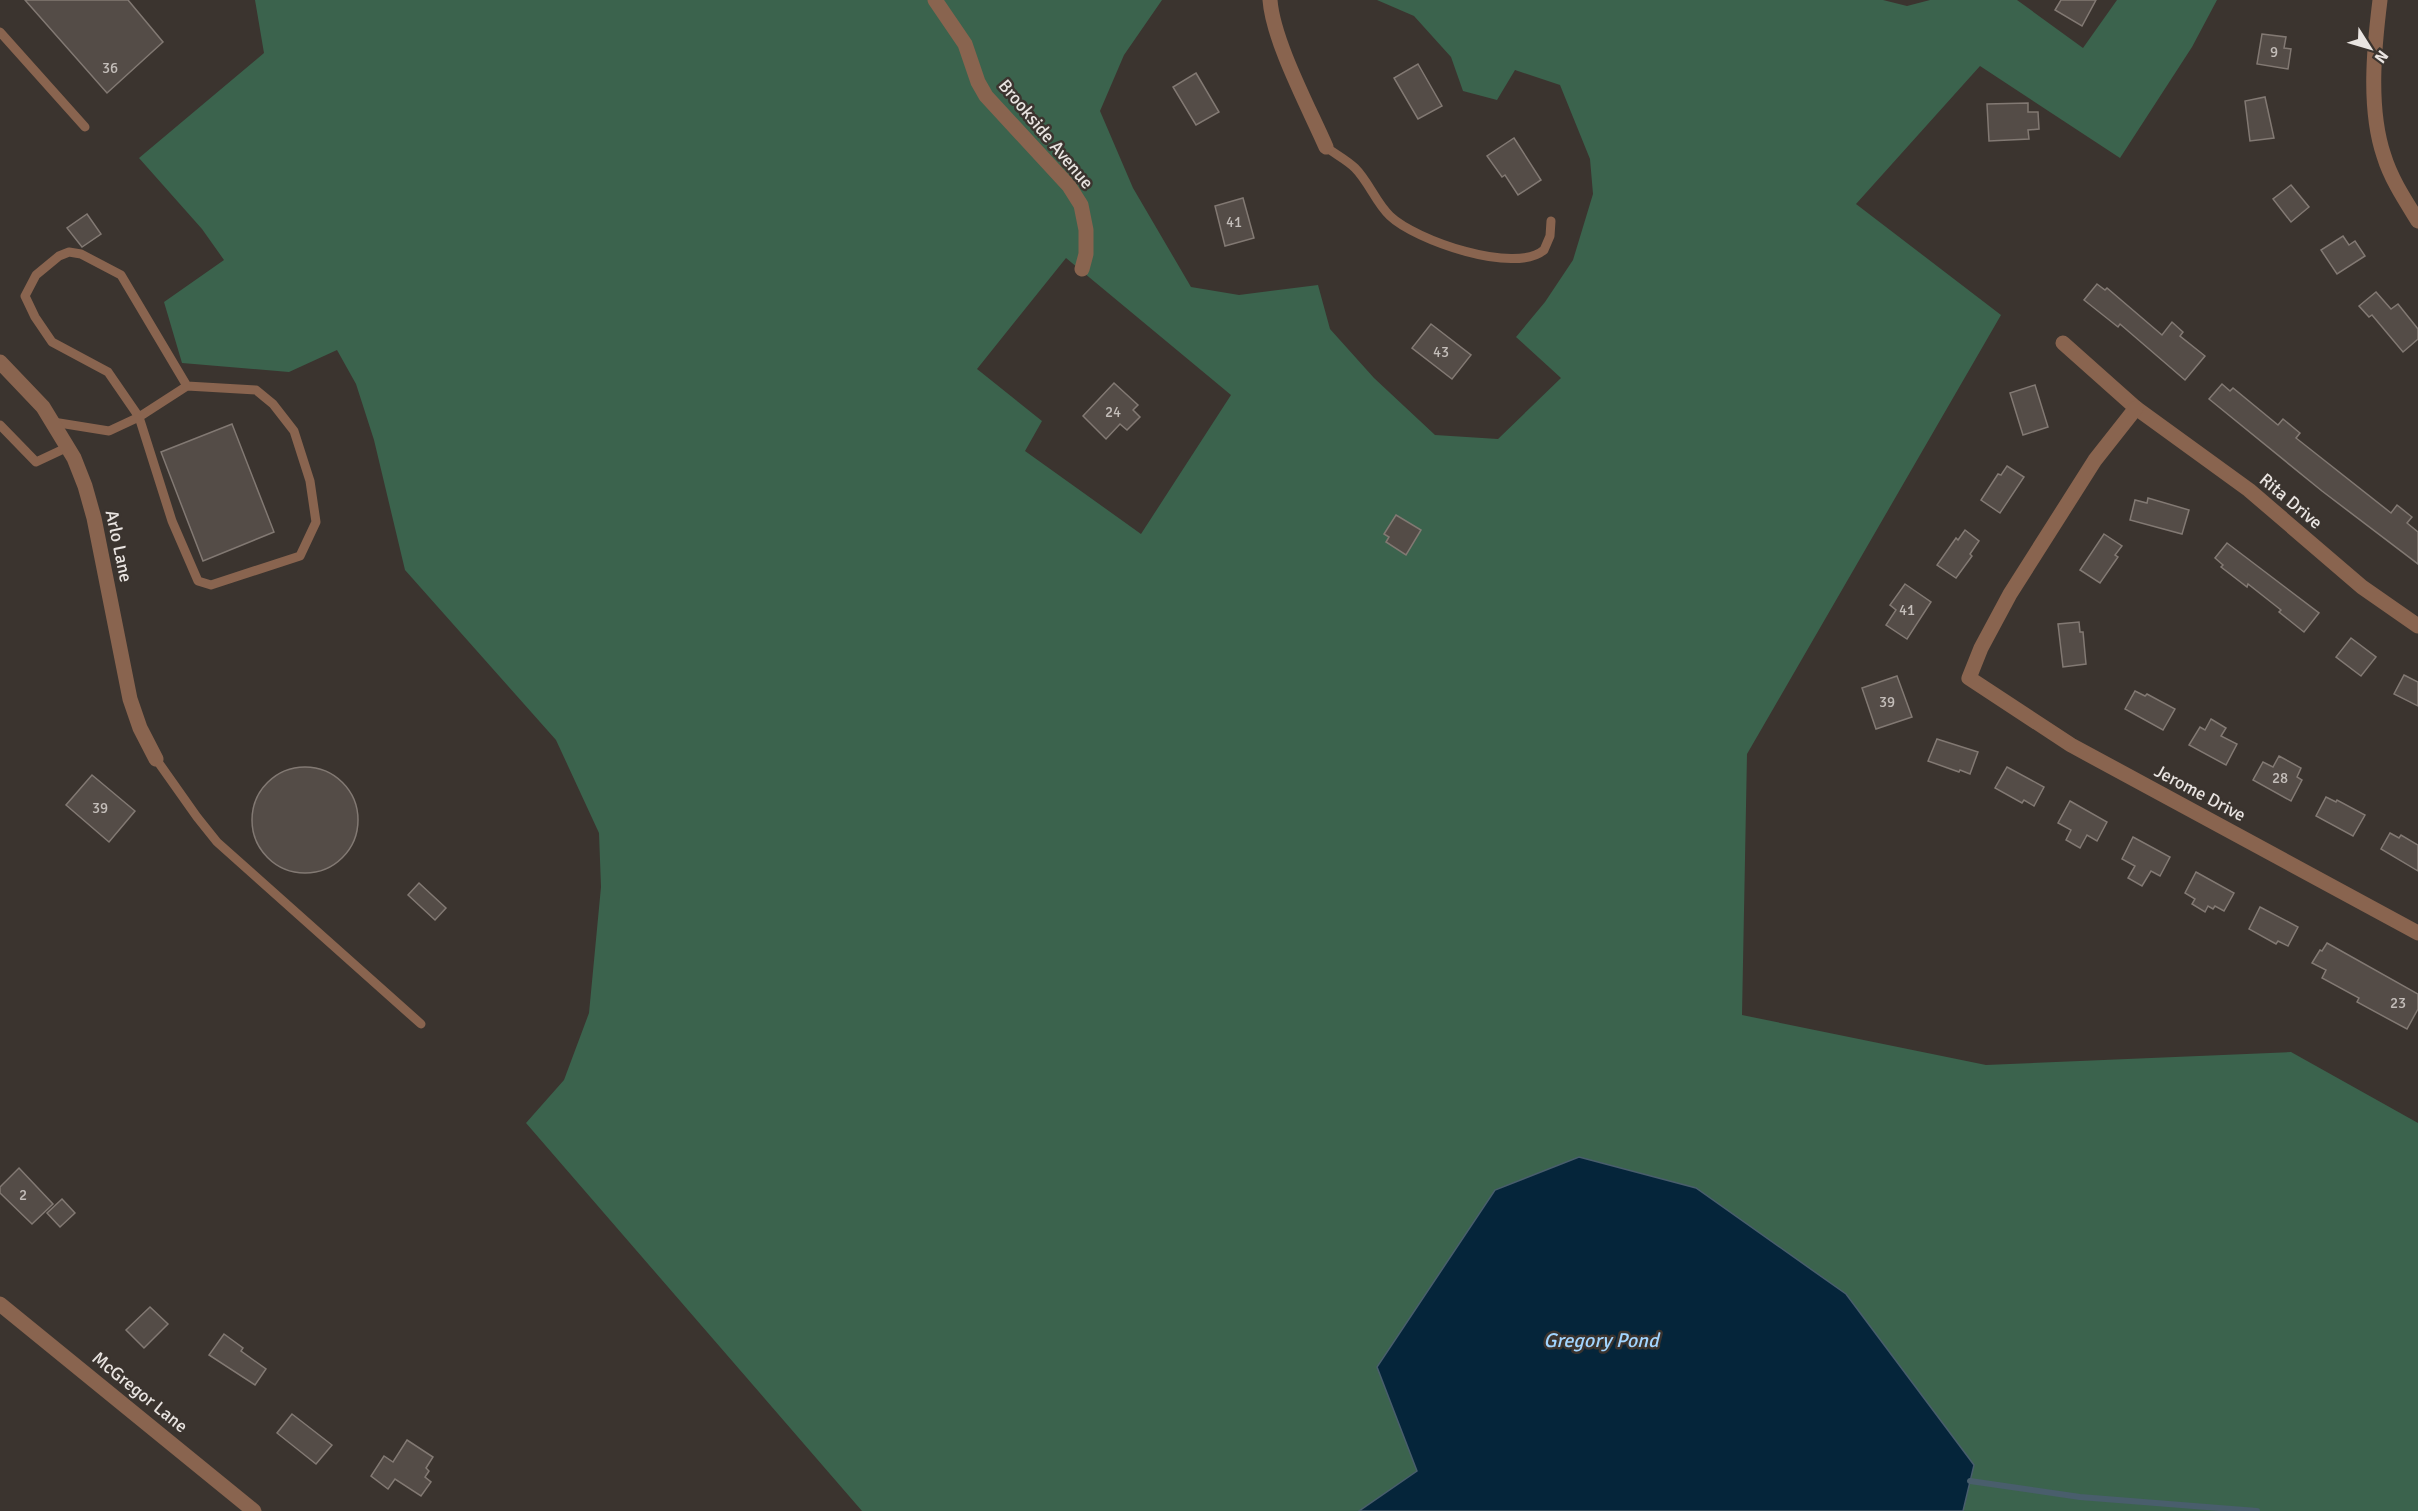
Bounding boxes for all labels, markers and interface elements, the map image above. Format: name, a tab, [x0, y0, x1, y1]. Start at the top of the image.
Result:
north arrow	[2340, 18, 2400, 78]
house number: 9	[2270, 43, 2278, 61]
text: N	[2370, 46, 2393, 67]
house number: 36	[102, 59, 118, 77]
street label: Brookside Avenue	[994, 75, 1098, 193]
house number: 41	[1226, 213, 1242, 231]
house number: 43	[1433, 343, 1449, 361]
house number: 24	[1105, 403, 1121, 421]
street label: Rita Drive	[2255, 468, 2327, 534]
street label: Arlo Lane	[101, 508, 137, 584]
house number: 41	[1899, 601, 1915, 619]
house number: 39	[1879, 693, 1895, 711]
street label: Jerome Drive	[2151, 760, 2249, 826]
house number: 28	[2272, 769, 2288, 787]
house number: 39	[92, 799, 108, 817]
house number: 23	[2390, 994, 2406, 1012]
house number: 2	[19, 1186, 27, 1204]
water label: Gregory Pond	[1543, 1328, 1661, 1353]
street label: McGregor Lane	[88, 1347, 192, 1437]

